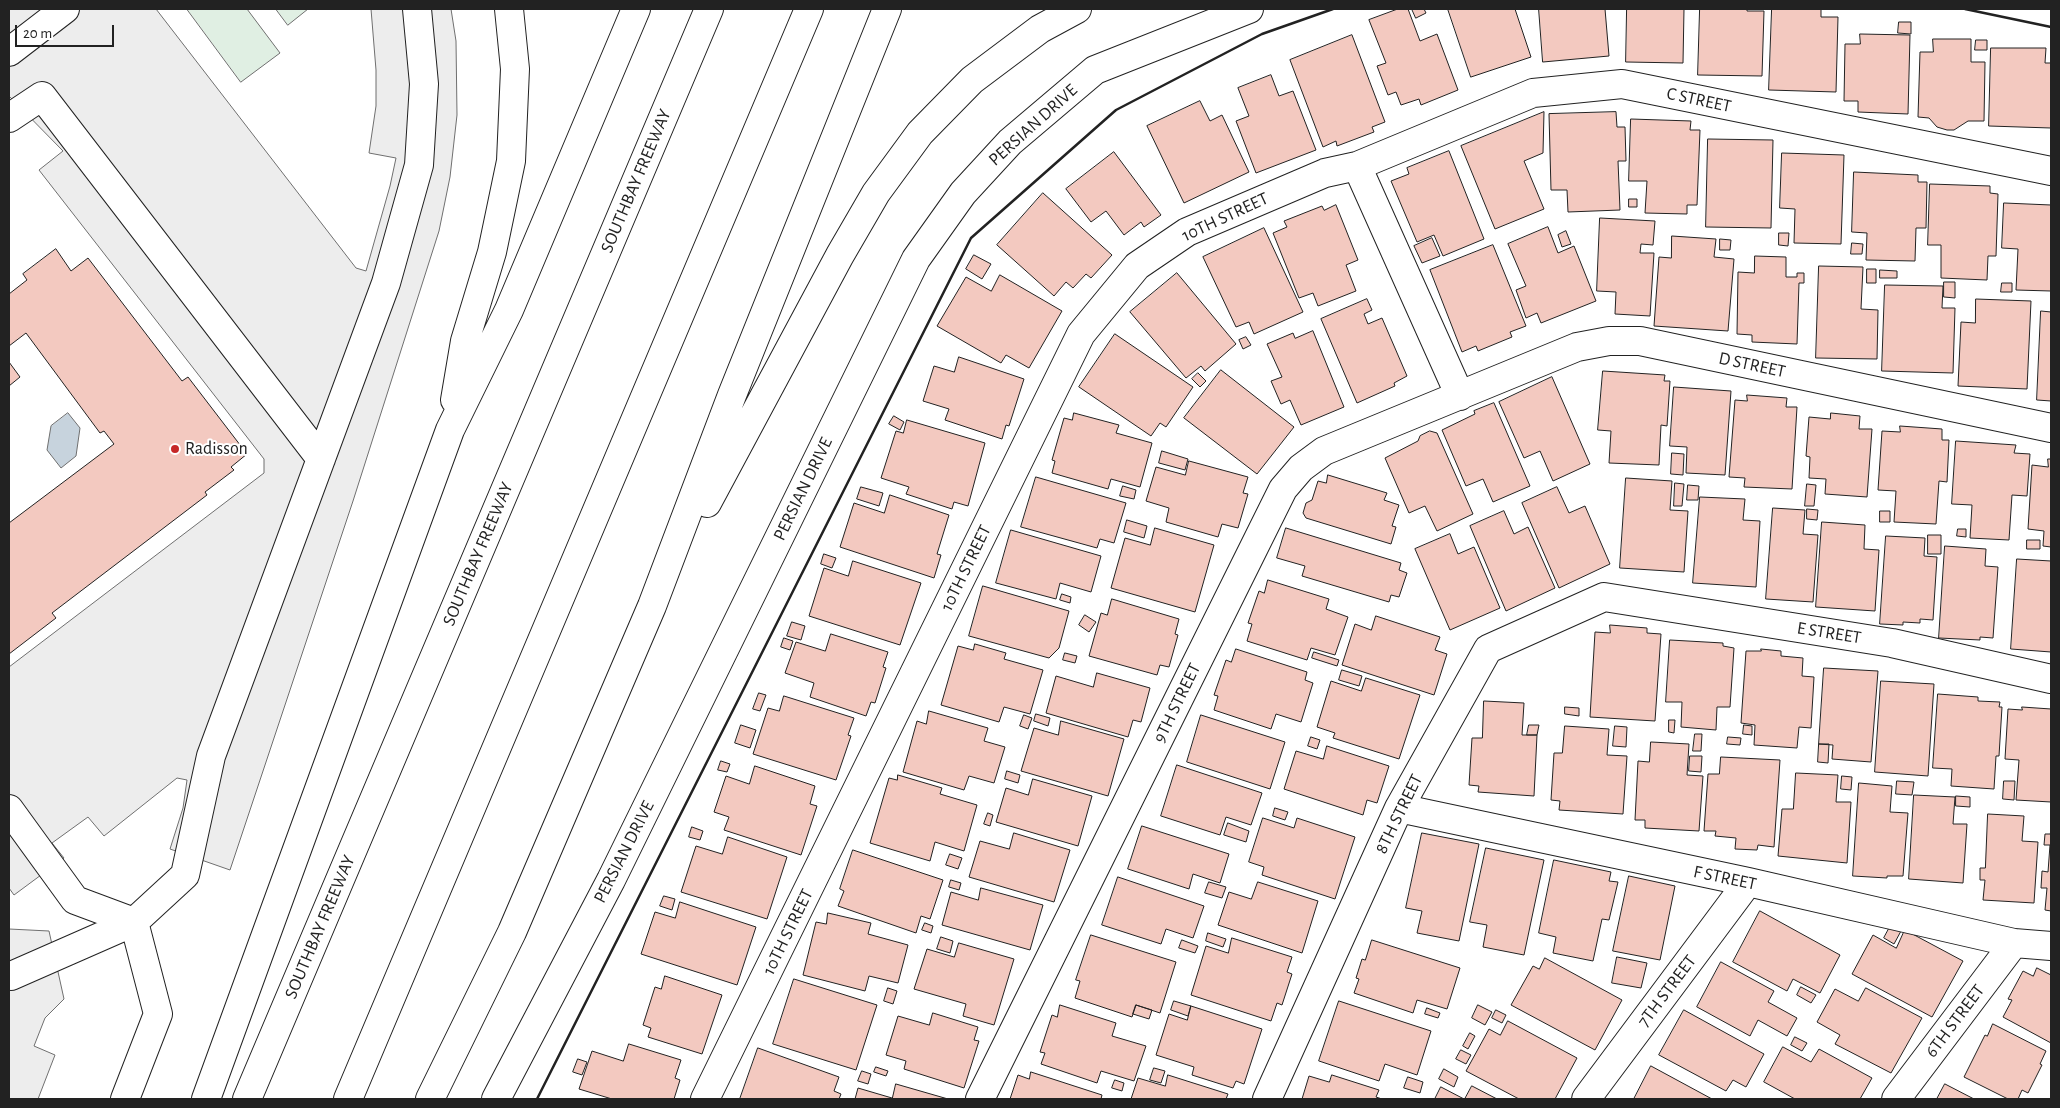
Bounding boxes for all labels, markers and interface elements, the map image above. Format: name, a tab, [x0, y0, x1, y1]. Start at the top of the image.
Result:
scale bar	[18, 15, 116, 47]
text: 20 m	[23, 26, 52, 41]
street label: PERSIAN DRIVE	[984, 80, 1082, 170]
street label: C STREET	[1665, 83, 1733, 117]
street label: SOUTHBAY FREEWAY	[596, 106, 676, 256]
street label: 10TH STREET	[1178, 188, 1272, 246]
street label: D STREET	[1717, 347, 1787, 383]
street label: PERSIAN DRIVE	[769, 434, 837, 544]
place label: Radisson	[185, 438, 248, 460]
marker: Radisson	[169, 443, 181, 455]
street label: SOUTHBAY FREEWAY	[438, 479, 518, 629]
street label: 10TH STREET	[936, 521, 996, 615]
street label: E STREET	[1795, 617, 1863, 649]
street label: 9TH STREET	[1148, 660, 1206, 746]
street label: 8TH STREET	[1370, 771, 1428, 857]
street label: PERSIAN DRIVE	[589, 797, 659, 907]
street label: SOUTHBAY FREEWAY	[280, 852, 360, 1002]
street label: F STREET	[1691, 861, 1759, 895]
street label: 10TH STREET	[758, 885, 818, 979]
street label: 7TH STREET	[1633, 951, 1701, 1031]
street label: 6TH STREET	[1921, 980, 1989, 1062]

